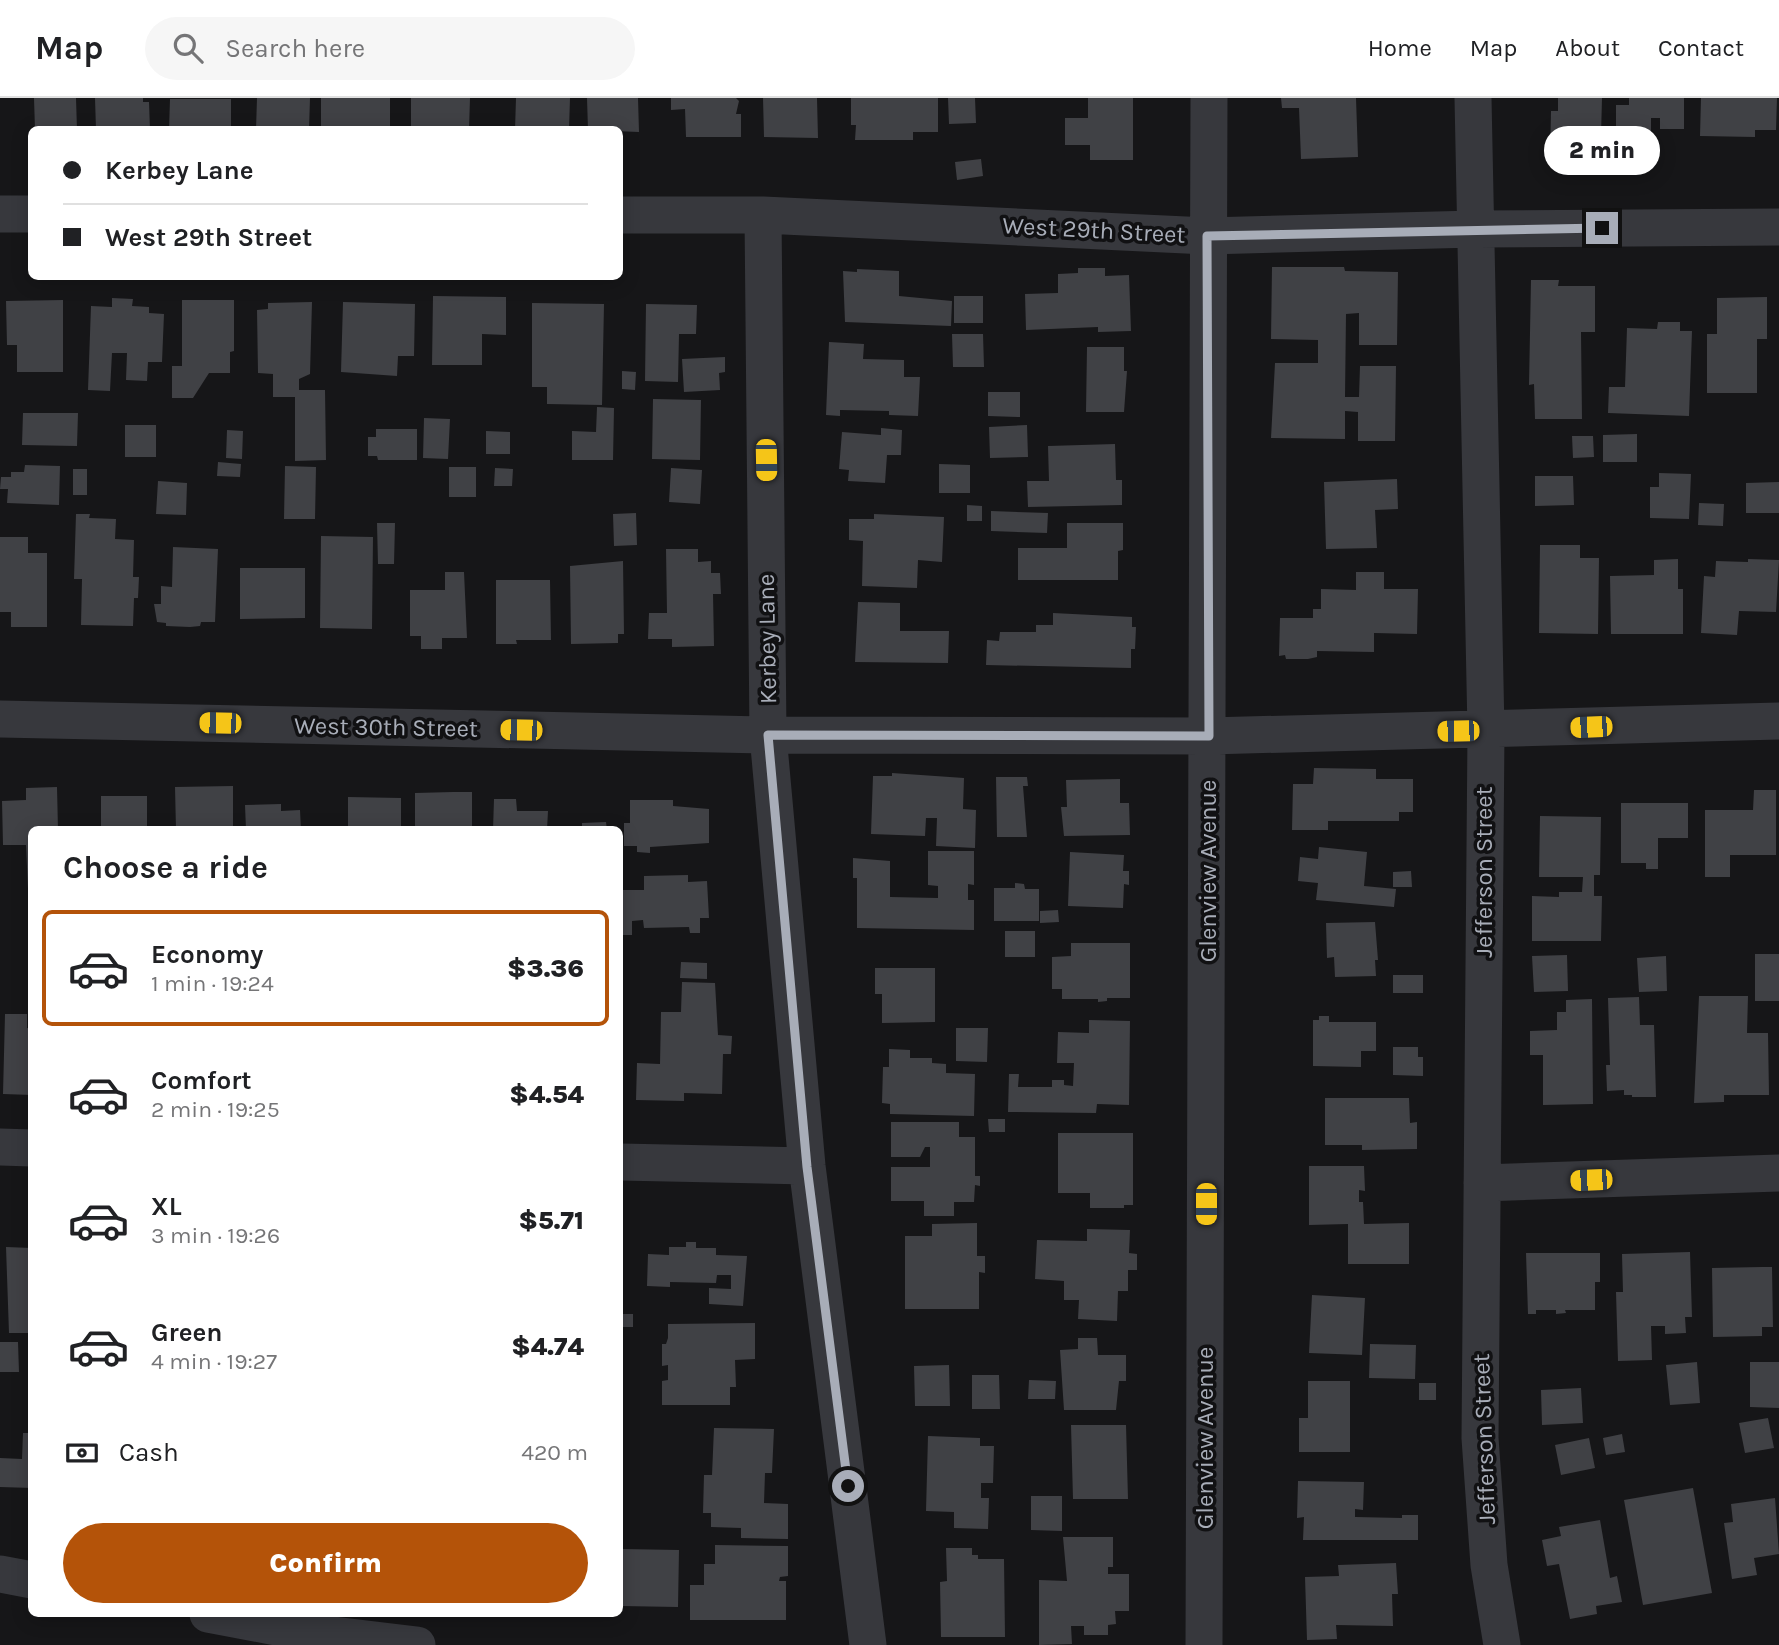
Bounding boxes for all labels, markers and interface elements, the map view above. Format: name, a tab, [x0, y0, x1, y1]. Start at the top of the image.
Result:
search box	[145, 17, 635, 80]
text: Map	[35, 29, 103, 67]
icon: search	[169, 29, 207, 67]
text: Search here	[225, 33, 365, 64]
text: Home	[1368, 34, 1432, 62]
text: Map	[1470, 34, 1517, 62]
text: About	[1555, 34, 1620, 62]
text: Contact	[1658, 34, 1744, 62]
callout: 2 min	[1544, 127, 1660, 176]
text: 2 min	[1569, 137, 1635, 164]
text: Kerbey Lane	[105, 155, 253, 186]
street label: West 29th Street	[1002, 211, 1186, 249]
route end	[1586, 212, 1618, 244]
text: West 29th Street	[105, 222, 312, 253]
car	[756, 439, 777, 481]
street label: Kerbey Lane	[752, 574, 782, 704]
street label: West 30th Street	[294, 711, 478, 743]
car	[199, 712, 242, 734]
car	[1570, 716, 1613, 738]
car	[500, 719, 543, 741]
car	[1437, 720, 1480, 742]
street label: Glenview Avenue	[1194, 780, 1222, 962]
street label: Jefferson Street	[1470, 786, 1498, 958]
text: Choose a ride	[63, 849, 268, 886]
icon: car	[67, 937, 130, 1000]
text: Economy	[151, 939, 263, 970]
text: $3.36	[507, 953, 584, 984]
text: 1 min · 19:24	[151, 970, 274, 997]
icon: car	[67, 1063, 130, 1126]
text: Comfort	[151, 1065, 252, 1096]
text: $4.54	[509, 1079, 584, 1110]
text: 2 min · 19:25	[151, 1096, 280, 1123]
car	[1570, 1169, 1613, 1191]
car	[1196, 1183, 1217, 1225]
icon: car	[67, 1189, 130, 1252]
text: XL	[151, 1191, 182, 1222]
text: $5.71	[519, 1205, 584, 1236]
text: 3 min · 19:26	[151, 1222, 280, 1249]
icon: car	[67, 1315, 130, 1378]
text: Green	[151, 1317, 223, 1348]
text: $4.74	[511, 1331, 584, 1362]
street label: Glenview Avenue	[1191, 1347, 1219, 1529]
text: 4 min · 19:27	[151, 1348, 277, 1375]
street label: Jefferson Street	[1467, 1353, 1501, 1525]
icon: cash	[63, 1434, 101, 1472]
text: Cash	[119, 1437, 179, 1468]
text: 420 m	[521, 1439, 588, 1466]
route start	[832, 1470, 864, 1502]
button: Confirm	[63, 1523, 588, 1603]

